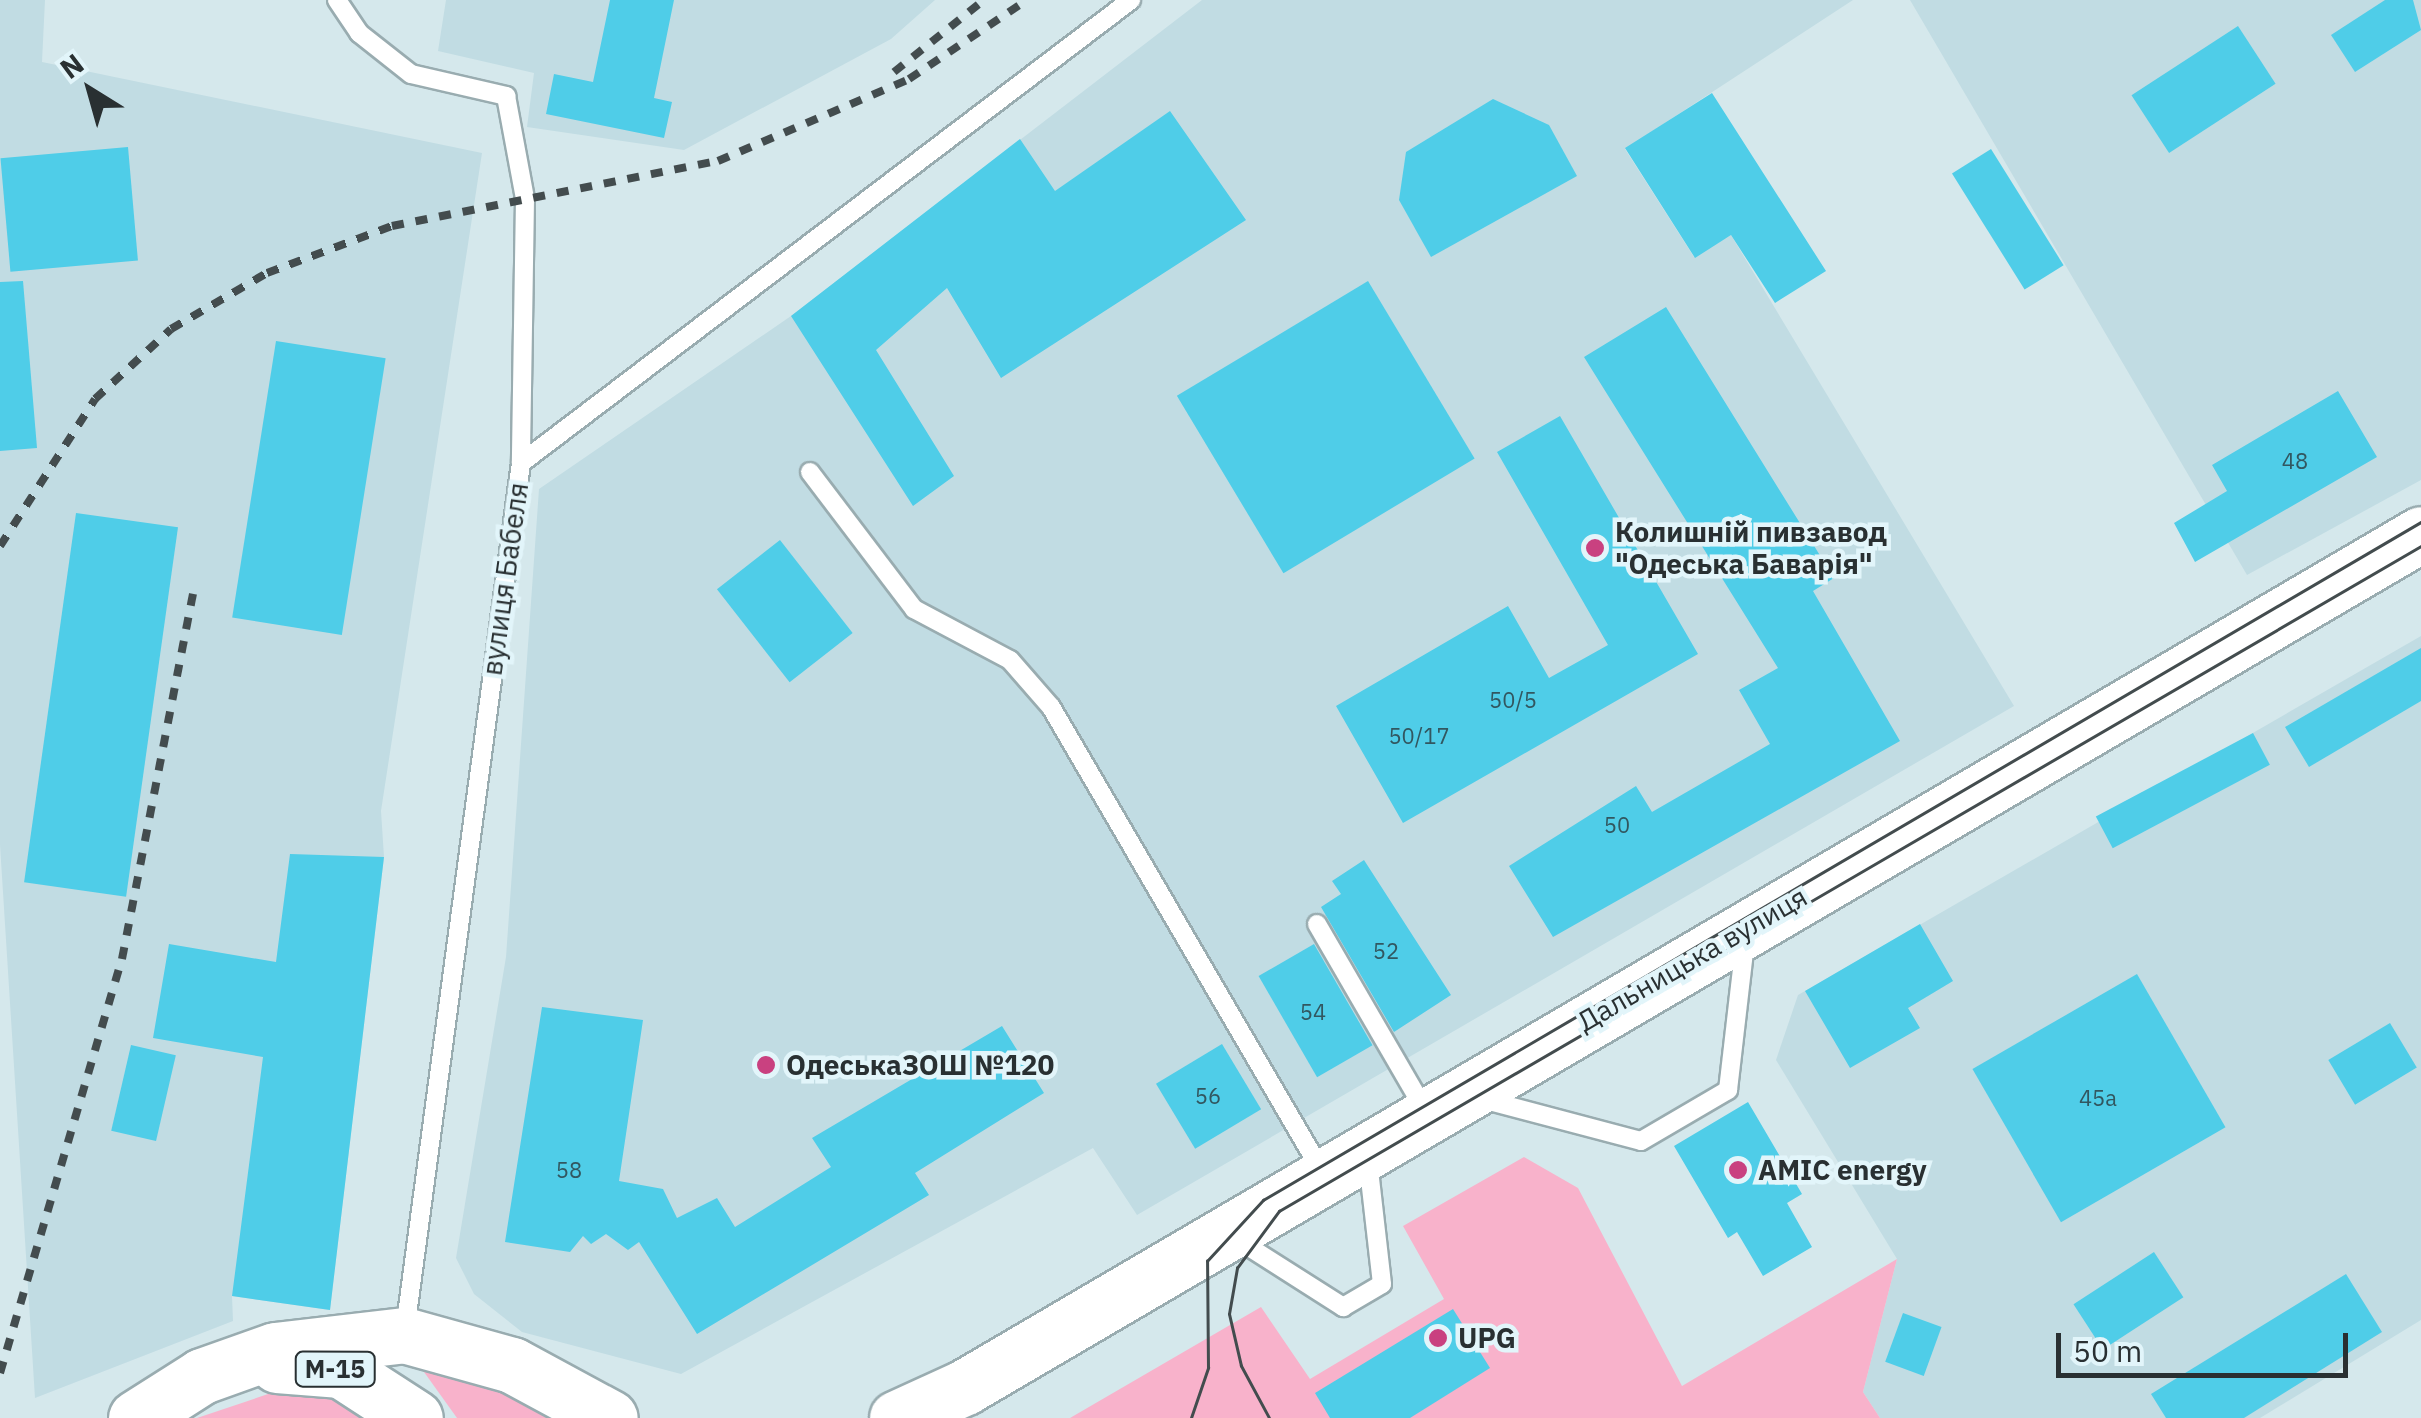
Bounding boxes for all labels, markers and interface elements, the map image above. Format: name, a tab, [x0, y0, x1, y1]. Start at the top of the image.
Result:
north arrow	[40, 40, 140, 140]
text: N	[52, 45, 91, 87]
house number: 48	[2282, 448, 2308, 474]
street label: вулиця Бабеля	[475, 480, 535, 678]
place label: Колишній пивзавод "Одеська Баварія"	[1615, 515, 1887, 581]
marker: Колишній пивзавод "Одеська Баварія"	[1584, 537, 1606, 559]
house number: 50/5	[1489, 687, 1537, 713]
house number: 50/17	[1388, 723, 1450, 749]
house number: 50	[1604, 812, 1630, 838]
street label: Дальницька вулиця	[1571, 880, 1813, 1038]
house number: 52	[1373, 938, 1399, 964]
house number: 54	[1300, 999, 1326, 1025]
place label: ОдеськаЗОШ №120	[786, 1048, 1054, 1082]
marker: ОдеськаЗОШ №120	[755, 1054, 777, 1076]
house number: 56	[1195, 1083, 1221, 1109]
house number: 45а	[2079, 1085, 2117, 1111]
place label: AMIC energy	[1758, 1153, 1927, 1187]
house number: 58	[556, 1157, 582, 1183]
marker: AMIC energy	[1727, 1159, 1749, 1181]
scale bar	[2061, 1313, 2354, 1375]
place label: UPG	[1458, 1321, 1516, 1355]
marker: UPG	[1427, 1327, 1449, 1349]
text: 50 m	[2073, 1331, 2142, 1370]
road number: М-15	[292, 1349, 378, 1389]

